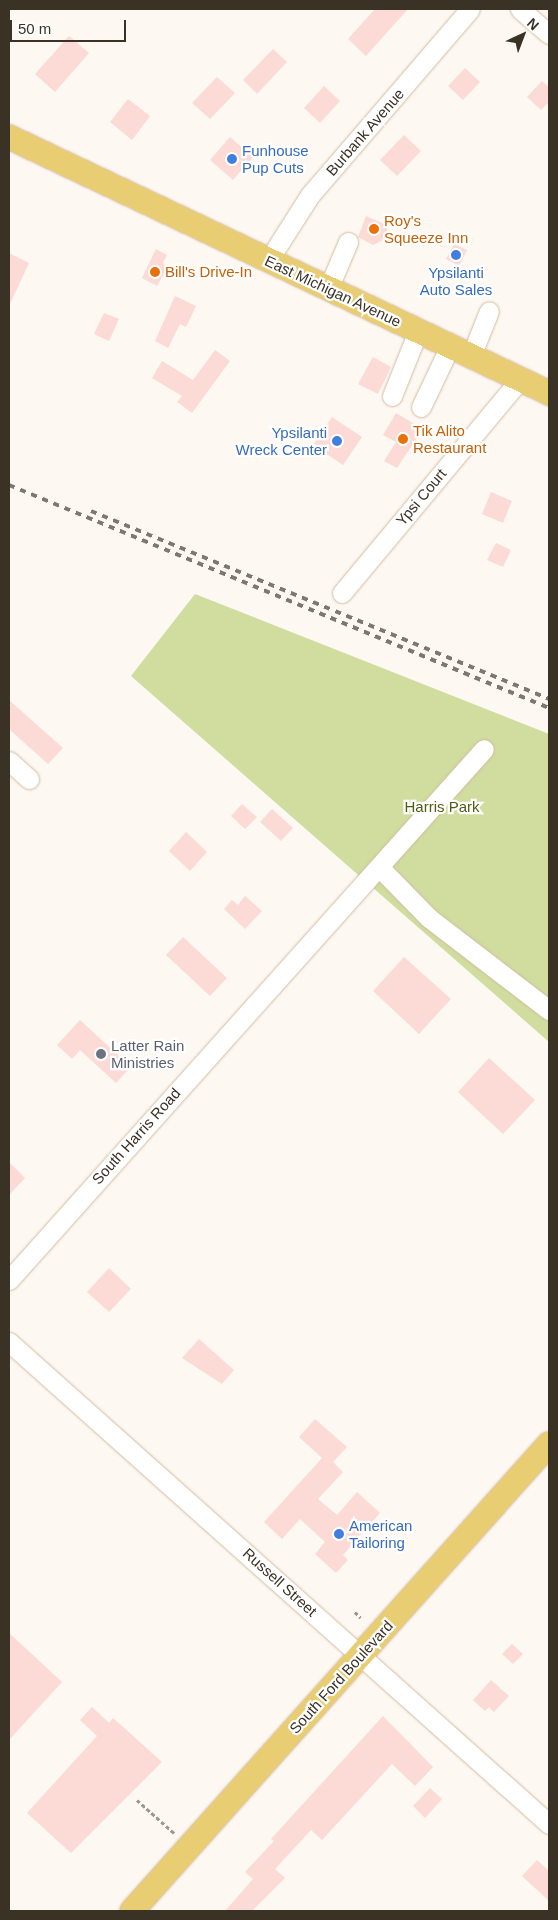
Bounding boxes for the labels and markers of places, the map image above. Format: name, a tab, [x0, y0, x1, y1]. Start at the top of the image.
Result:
place label: Funhouse Pup Cuts	[242, 141, 309, 176]
marker: Funhouse Pup Cuts	[226, 153, 238, 165]
place label: Roy's Squeeze Inn	[384, 211, 468, 246]
marker: Roy's Squeeze Inn	[368, 223, 380, 235]
marker: Ypsilanti Auto Sales	[450, 249, 462, 261]
place label: Bill's Drive-In	[165, 263, 252, 281]
place label: Ypsilanti Auto Sales	[420, 263, 492, 298]
marker: Bill's Drive-In	[149, 266, 161, 278]
place label: Tik Alito Restaurant	[413, 421, 486, 456]
place label: Ypsilanti Wreck Center	[236, 423, 327, 458]
marker: Tik Alito Restaurant	[397, 433, 409, 445]
marker: Ypsilanti Wreck Center	[331, 435, 343, 447]
place label: Latter Rain Ministries	[111, 1036, 184, 1071]
marker: Latter Rain Ministries	[95, 1048, 107, 1060]
place label: American Tailoring	[349, 1516, 412, 1551]
marker: American Tailoring	[333, 1528, 345, 1540]

